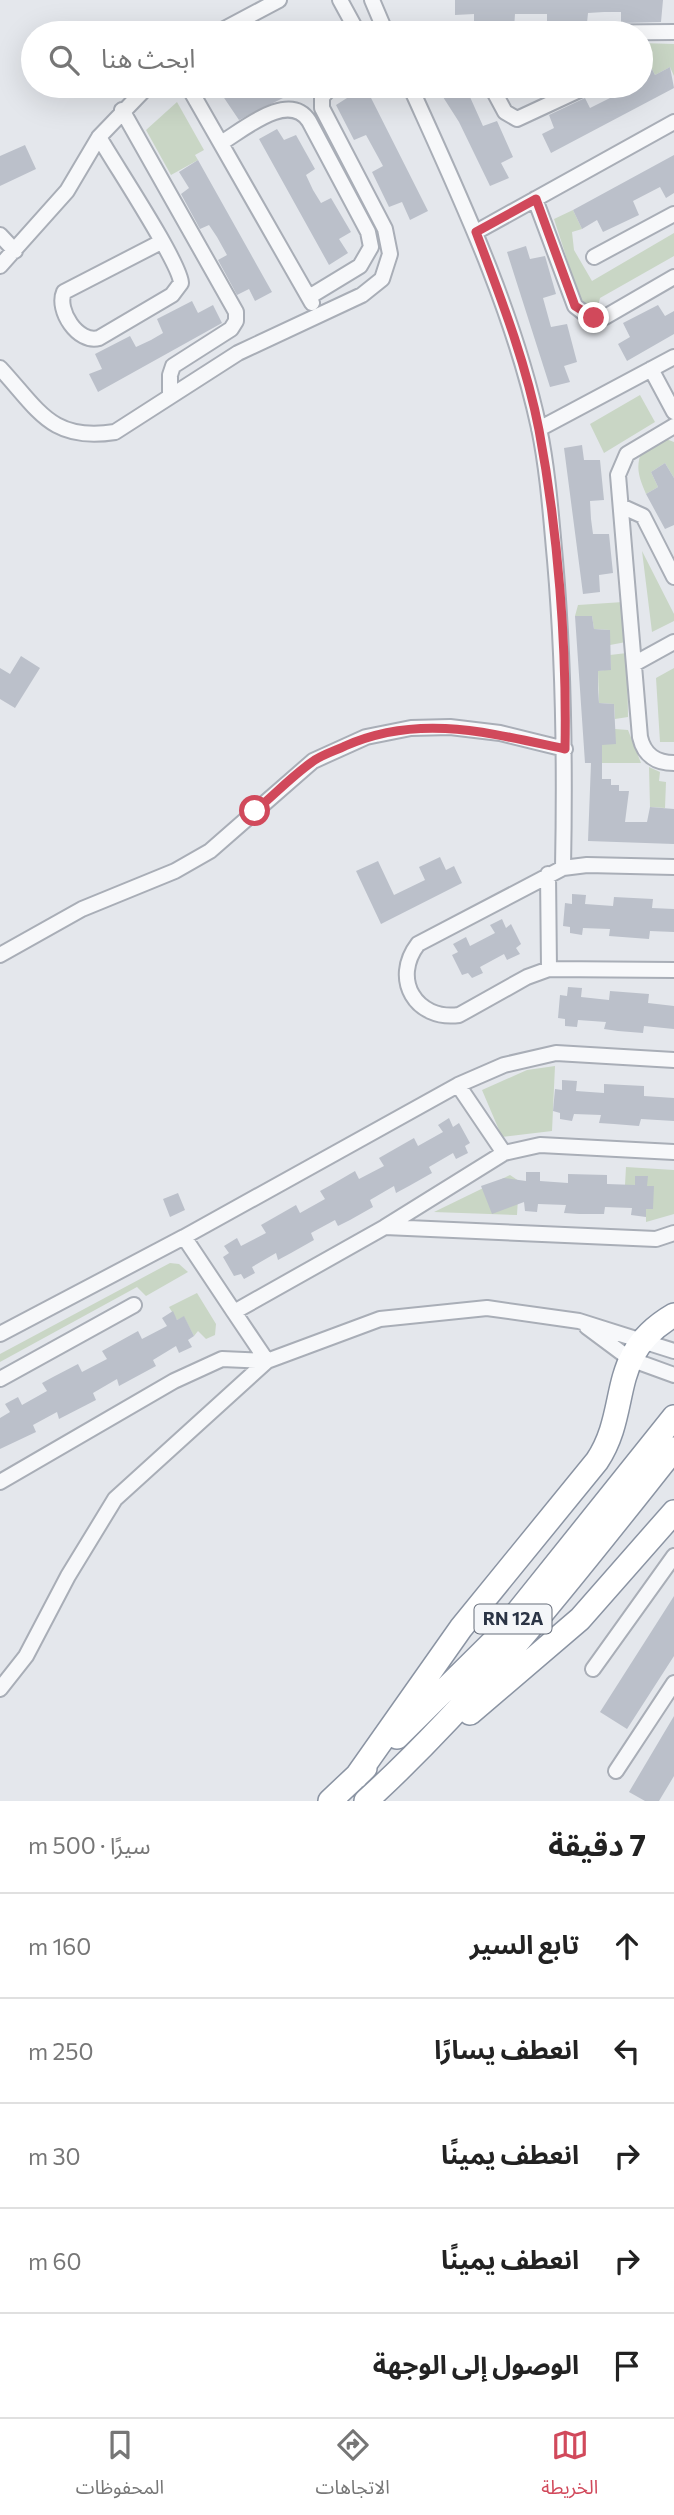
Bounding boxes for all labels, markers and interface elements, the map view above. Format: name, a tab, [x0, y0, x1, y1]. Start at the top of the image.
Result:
search box	[21, 21, 653, 98]
icon: search	[45, 41, 83, 79]
text: ابحث هنا	[101, 42, 196, 73]
route end	[578, 302, 609, 333]
route start	[239, 795, 270, 826]
road number: RN 12A	[475, 1604, 552, 1634]
text: 7 دقيقة	[548, 1825, 646, 1862]
text: سيرًا · 500 m	[28, 1831, 151, 1859]
icon: ahead	[608, 1927, 646, 1965]
text: تابع السير	[470, 1928, 579, 1959]
text: 160 m	[28, 1932, 91, 1960]
icon: left	[608, 2032, 646, 2070]
text: انعطف يسارًا	[434, 2033, 579, 2064]
text: 250 m	[28, 2037, 93, 2065]
icon: right	[608, 2137, 646, 2175]
text: انعطف يمينًا	[441, 2138, 579, 2169]
text: 30 m	[28, 2142, 81, 2170]
icon: right	[608, 2242, 646, 2280]
text: انعطف يمينًا	[441, 2243, 579, 2274]
text: 60 m	[28, 2247, 81, 2275]
icon: arrive	[608, 2347, 646, 2385]
text: الوصول إلى الوجهة	[373, 2348, 579, 2379]
tab: المحفوظات	[76, 2426, 164, 2508]
tab: الاتجاهات	[316, 2426, 390, 2508]
tab: الخريطة	[541, 2426, 598, 2508]

